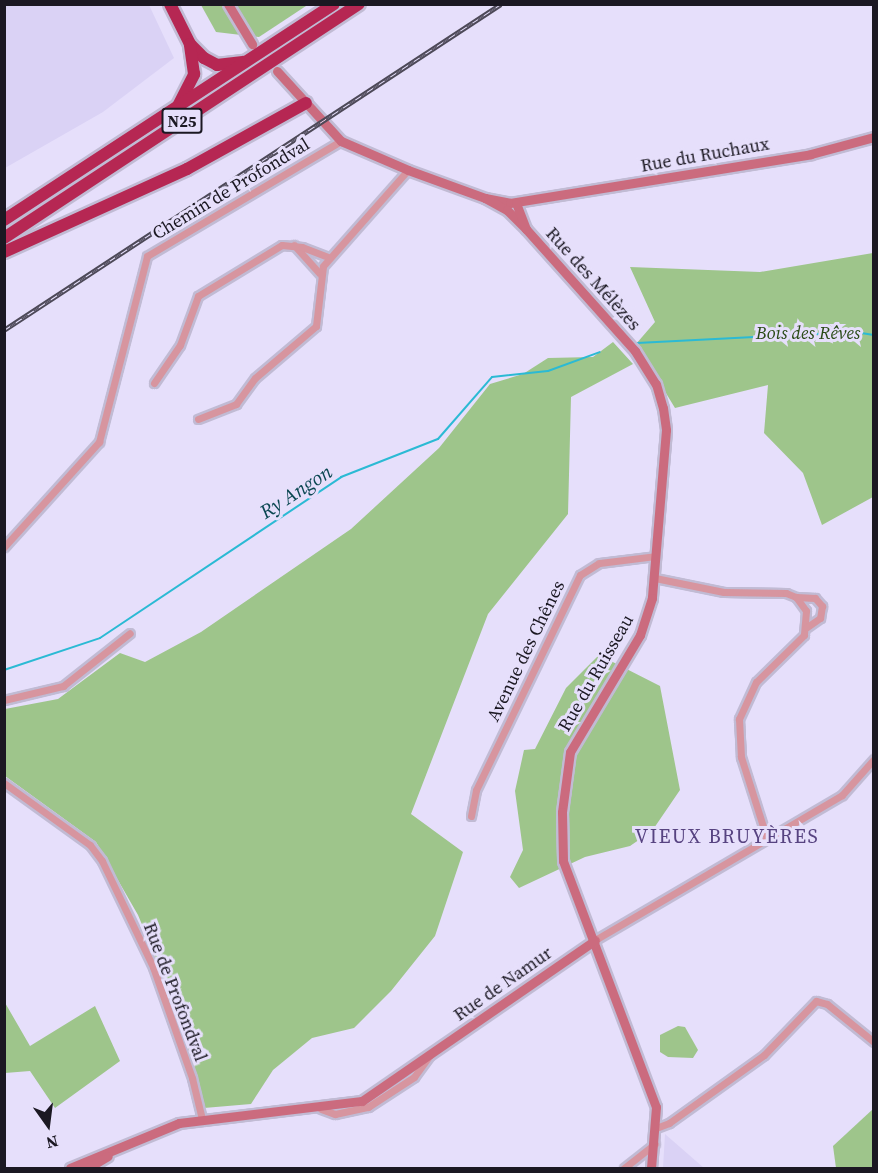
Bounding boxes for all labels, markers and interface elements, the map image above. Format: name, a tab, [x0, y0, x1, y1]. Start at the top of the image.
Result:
road number: N25	[161, 108, 203, 134]
street label: Chemin de Profondval	[148, 133, 314, 245]
street label: Rue du Ruchaux	[639, 133, 771, 177]
street label: Rue des Mélèzes	[541, 223, 645, 335]
park label: Bois des Rêves	[756, 322, 860, 344]
water label: Ry Angon	[255, 460, 337, 524]
street label: Avenue des Chênes	[483, 577, 569, 725]
street label: Rue du Ruisseau	[554, 611, 638, 735]
district label: VIEUX BRUYÈRES	[635, 824, 819, 848]
street label: Rue de Profondval	[139, 920, 211, 1064]
street label: Rue de Namur	[450, 942, 556, 1026]
north arrow	[18, 1095, 78, 1155]
text: N	[44, 1130, 61, 1155]

